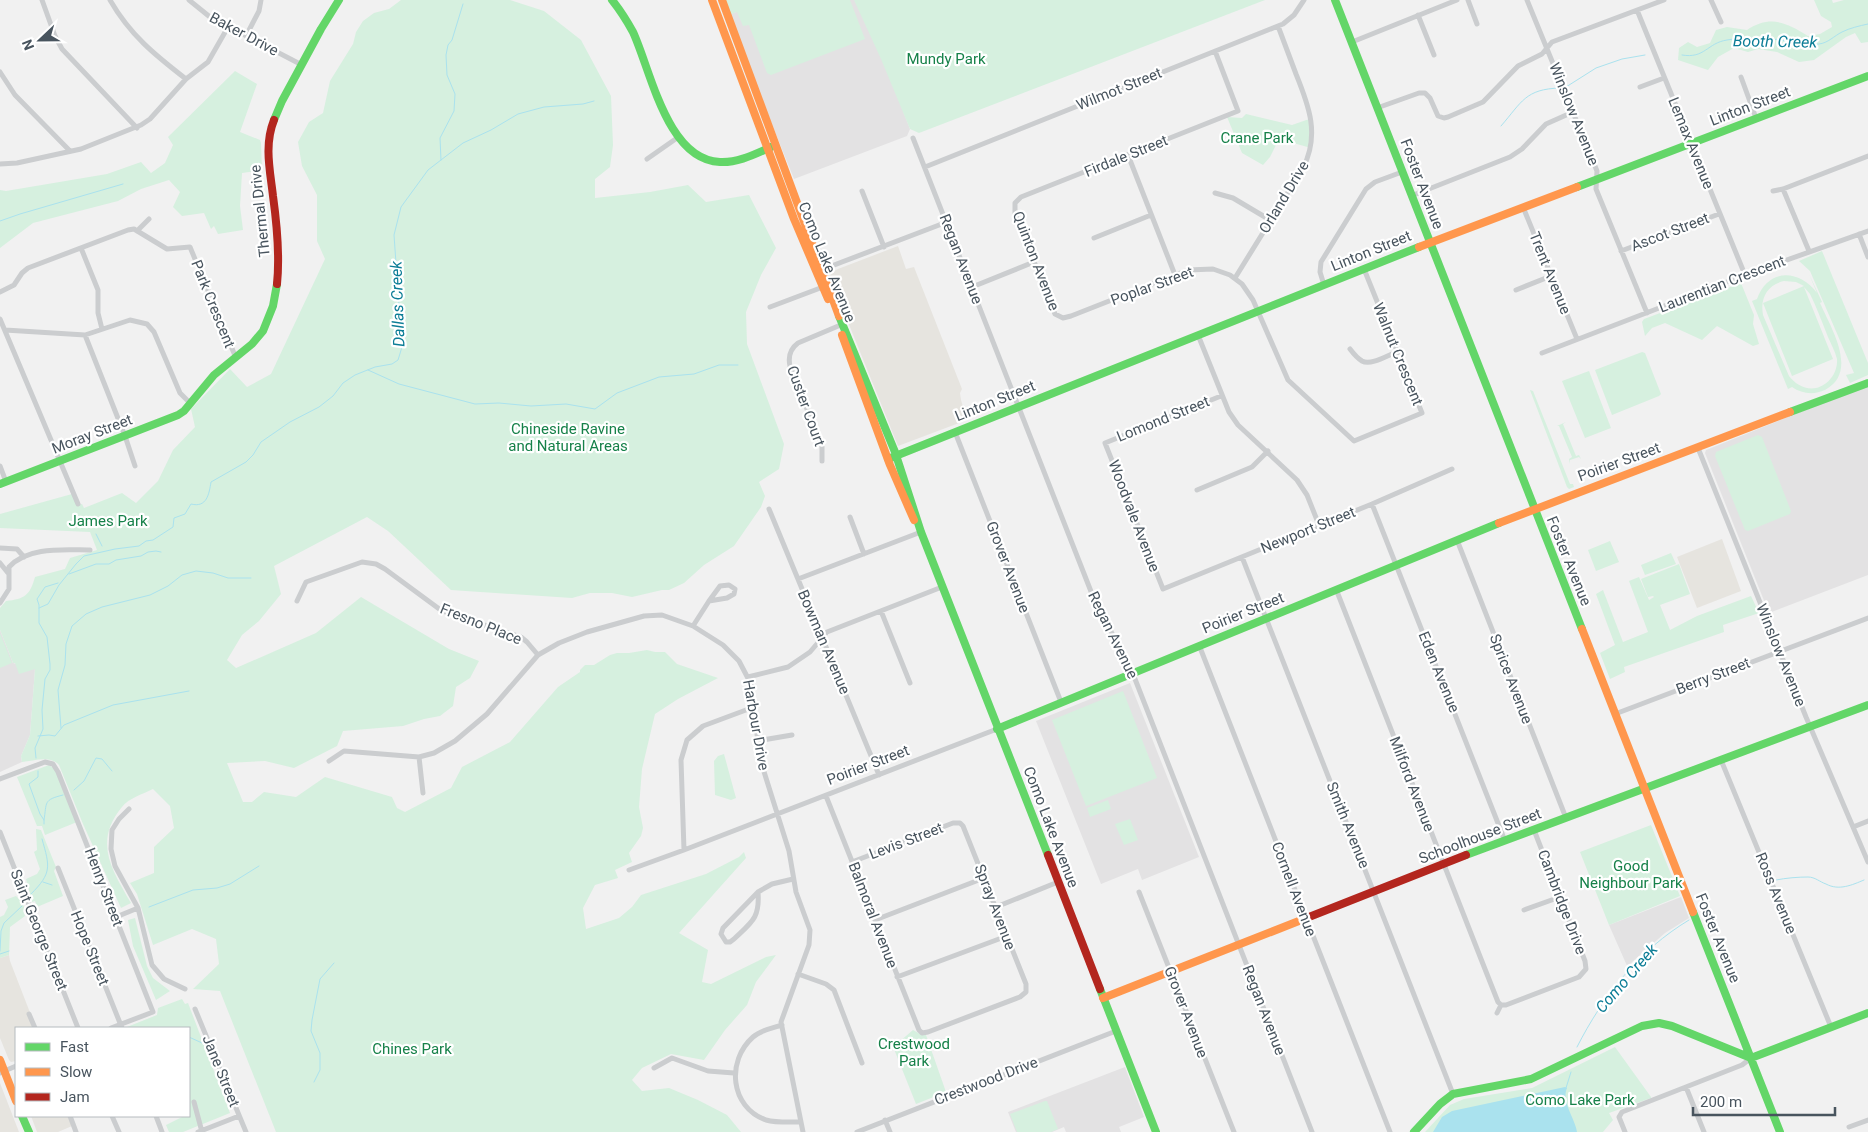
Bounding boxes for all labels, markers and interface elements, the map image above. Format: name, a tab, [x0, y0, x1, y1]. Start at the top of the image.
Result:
street label: Baker Drive	[206, 8, 282, 60]
north arrow	[15, 15, 65, 65]
water label: Booth Creek	[1733, 31, 1819, 52]
text: N	[19, 37, 37, 52]
park label: Mundy Park	[906, 50, 986, 68]
street label: Winslow Avenue	[1545, 60, 1603, 168]
street label: Wilmot Street	[1074, 64, 1164, 114]
street label: Linton Street	[1707, 82, 1793, 130]
street label: Lemax Avenue	[1664, 94, 1718, 192]
park label: Crane Park	[1221, 129, 1294, 147]
street label: Firdale Street	[1082, 131, 1170, 181]
street label: Foster Avenue	[1397, 136, 1447, 232]
street label: Orland Drive	[1255, 157, 1313, 237]
street label: Thermal Drive	[246, 164, 274, 258]
street label: Como Lake Avenue	[795, 199, 859, 325]
street label: Quinton Avenue	[1009, 209, 1063, 313]
street label: Ascot Street	[1628, 209, 1712, 255]
street label: Regan Avenue	[936, 212, 986, 307]
street label: Linton Street	[1328, 227, 1414, 275]
street label: Trent Avenue	[1525, 229, 1575, 317]
street label: Laurentian Crescent	[1656, 252, 1788, 316]
street label: Park Crescent	[187, 257, 239, 351]
water label: Dallas Creek	[386, 259, 408, 347]
street label: Poplar Street	[1108, 263, 1196, 309]
street label: Walnut Crescent	[1369, 300, 1427, 408]
street label: Custer Court	[783, 363, 829, 449]
street label: Linton Street	[952, 377, 1038, 425]
street label: Lomond Street	[1114, 392, 1212, 446]
street label: Moray Street	[49, 410, 135, 458]
park label: Chineside Ravine and Natural Areas	[508, 420, 628, 455]
street label: Poirier Street	[1575, 439, 1663, 485]
street label: Woodvale Avenue	[1104, 458, 1164, 575]
street label: Newport Street	[1258, 503, 1358, 557]
park label: James Park	[68, 512, 148, 530]
street label: Foster Avenue	[1543, 514, 1595, 609]
street label: Grover Avenue	[982, 519, 1034, 615]
street label: Bowman Avenue	[794, 587, 854, 697]
street label: Regan Avenue	[1084, 588, 1142, 682]
street label: Poirier Street	[1199, 588, 1287, 638]
street label: Fresno Place	[438, 599, 524, 649]
street label: Winslow Avenue	[1752, 601, 1810, 709]
street label: Eden Avenue	[1415, 629, 1463, 715]
street label: Sprice Avenue	[1486, 632, 1536, 726]
street label: Berry Street	[1673, 654, 1753, 698]
street label: Harbour Drive	[739, 678, 773, 772]
street label: Milford Avenue	[1386, 734, 1438, 834]
street label: Poirier Street	[824, 741, 912, 789]
street label: Como Lake Avenue	[1020, 764, 1082, 890]
street label: Smith Avenue	[1322, 779, 1374, 871]
street label: Schoolhouse Street	[1416, 804, 1544, 868]
street label: Levis Street	[866, 819, 946, 863]
street label: Cornell Avenue	[1268, 839, 1320, 939]
street label: Henry Street	[81, 845, 127, 929]
street label: Cambridge Drive	[1534, 847, 1590, 957]
street label: Ross Avenue	[1752, 850, 1800, 936]
park label: Good Neighbour Park	[1579, 857, 1683, 892]
street label: Balmoral Avenue	[844, 859, 902, 971]
street label: Spray Avenue	[970, 862, 1020, 952]
street label: Saint George Street	[6, 867, 72, 993]
street label: Foster Avenue	[1692, 891, 1744, 986]
street label: Hope Street	[67, 908, 113, 988]
water label: Como Creek	[1591, 939, 1662, 1017]
street label: Regan Avenue	[1239, 963, 1289, 1058]
street label: Grover Avenue	[1160, 964, 1212, 1060]
legend	[15, 1027, 190, 1117]
street label: Jane Street	[198, 1032, 244, 1110]
park label: Crestwood Park	[878, 1035, 950, 1070]
text: Fast	[60, 1038, 89, 1056]
park label: Chines Park	[372, 1040, 452, 1058]
street label: Crestwood Drive	[932, 1053, 1040, 1109]
text: Slow	[60, 1063, 92, 1081]
scale bar	[1693, 1084, 1836, 1116]
text: Jam	[60, 1088, 90, 1106]
park label: Como Lake Park	[1525, 1091, 1635, 1109]
text: 200 m	[1700, 1093, 1742, 1111]

